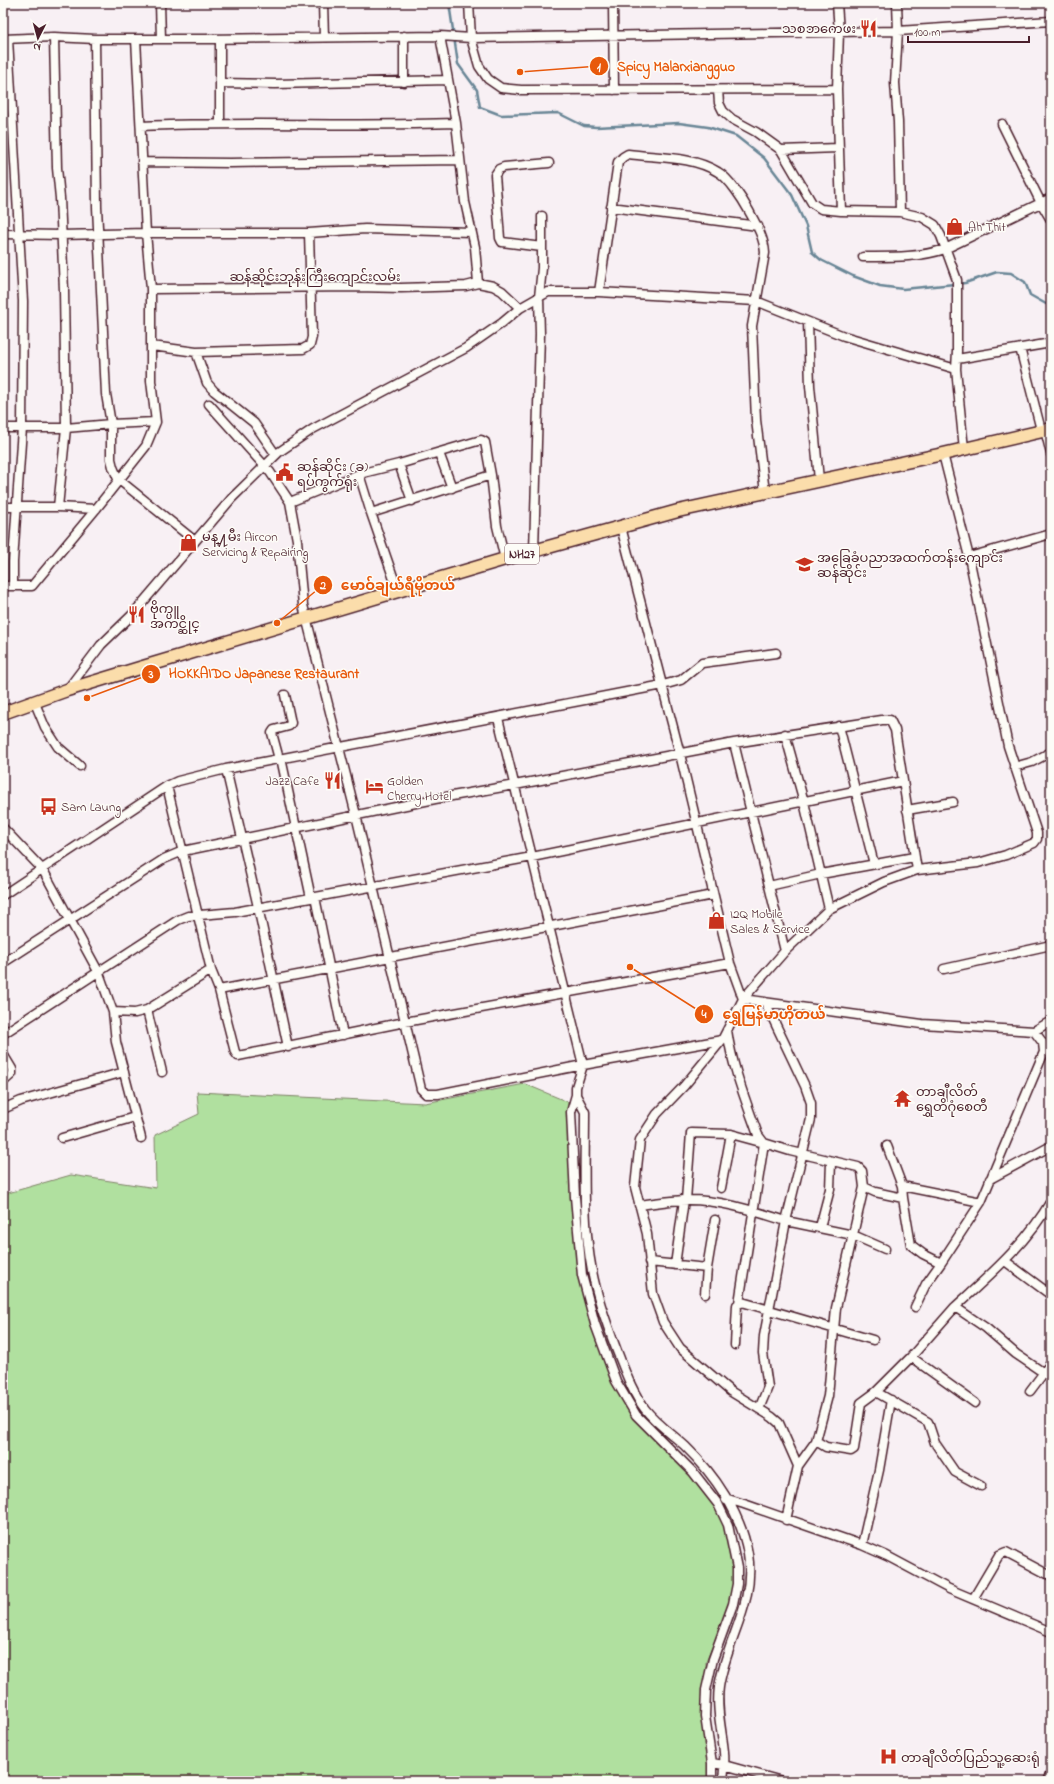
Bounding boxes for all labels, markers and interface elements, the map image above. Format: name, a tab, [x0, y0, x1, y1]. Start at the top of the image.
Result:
north arrow	[18, 18, 58, 58]
restaurant icon: သစၥာကေဖး	[859, 18, 879, 38]
scale bar	[908, 18, 1029, 44]
place label: သစၥာကေဖး	[782, 20, 856, 39]
text: 100 m	[914, 24, 941, 42]
text: N	[33, 39, 42, 55]
callout: Spicy Malarxiangguo	[589, 53, 743, 79]
text: Spicy Malarxiangguo	[617, 57, 735, 80]
text: 1	[597, 59, 601, 77]
shop icon: Ah Thit	[945, 216, 965, 236]
place label: Ah Thit	[968, 218, 1006, 237]
street label: ဆန်ဆိုင်းဘုန်းကြီးကျောင်းလမ်း	[229, 268, 401, 287]
place label: ဆန်ဆိုင်း (ခ) ရပ်ကွက်ရုံး	[297, 458, 368, 492]
public building icon: ဆန်ဆိုင်း (ခ) ရပ်ကွက်ရုံး	[274, 463, 294, 483]
place label: မန္႔မီး Aircon Servicing & Repairing	[202, 528, 309, 563]
shop icon: မန္႔မီး Aircon Servicing & Repairing	[179, 533, 199, 553]
road number: NH27	[505, 544, 539, 564]
place label: အခြေခံပညာအထက်တန်းကျောင်း ဆန်ဆိုင်း	[817, 549, 1003, 583]
school or university icon: အခြေခံပညာအထက်တန်းကျောင်း ဆန်ဆိုင်း	[794, 554, 814, 574]
callout: မောဝ်ချယ်ရီမိုတယ်	[313, 572, 463, 598]
text: မောဝ်ချယ်ရီမိုတယ်	[341, 575, 455, 597]
text: 2	[319, 577, 326, 595]
place label: ဗိုက္ပူ အကင္ဆိုင္	[150, 600, 200, 634]
restaurant icon: ဗိုက္ပူ အကင္ဆိုင္	[127, 605, 147, 625]
callout: HOKKAIDO Japanese Restaurant	[141, 661, 367, 687]
text: HOKKAIDO Japanese Restaurant	[169, 664, 359, 685]
text: 3	[148, 666, 154, 684]
restaurant icon: Jazz Cafe	[322, 770, 342, 790]
place label: Jazz Cafe	[265, 772, 319, 791]
place label: Golden Cherry Hotel	[387, 772, 451, 807]
hotel icon: Golden Cherry Hotel	[364, 777, 384, 797]
bus stop icon: Sam Laung	[38, 796, 58, 816]
place label: Sam Laung	[61, 798, 121, 818]
place label: I2Q Mobile Sales & Service	[730, 905, 810, 939]
shop icon: I2Q Mobile Sales & Service	[707, 910, 727, 930]
callout: ရွှေမြန်မာဟိုတယ်	[694, 1001, 833, 1027]
text: ရွှေမြန်မာဟိုတယ်	[723, 1004, 825, 1026]
text: 4	[701, 1006, 707, 1024]
place label: တာချီလိတ် ရွှေတိဂုံစေတီ	[916, 1083, 988, 1117]
temple icon: တာချီလိတ် ရွှေတိဂုံစေတီ	[893, 1088, 913, 1108]
hospital icon: တာချီလိတ်ပြည်သူ့ဆေးရုံ	[878, 1747, 898, 1767]
place label: တာချီလိတ်ပြည်သူ့ဆေးရုံ	[901, 1749, 1040, 1768]

